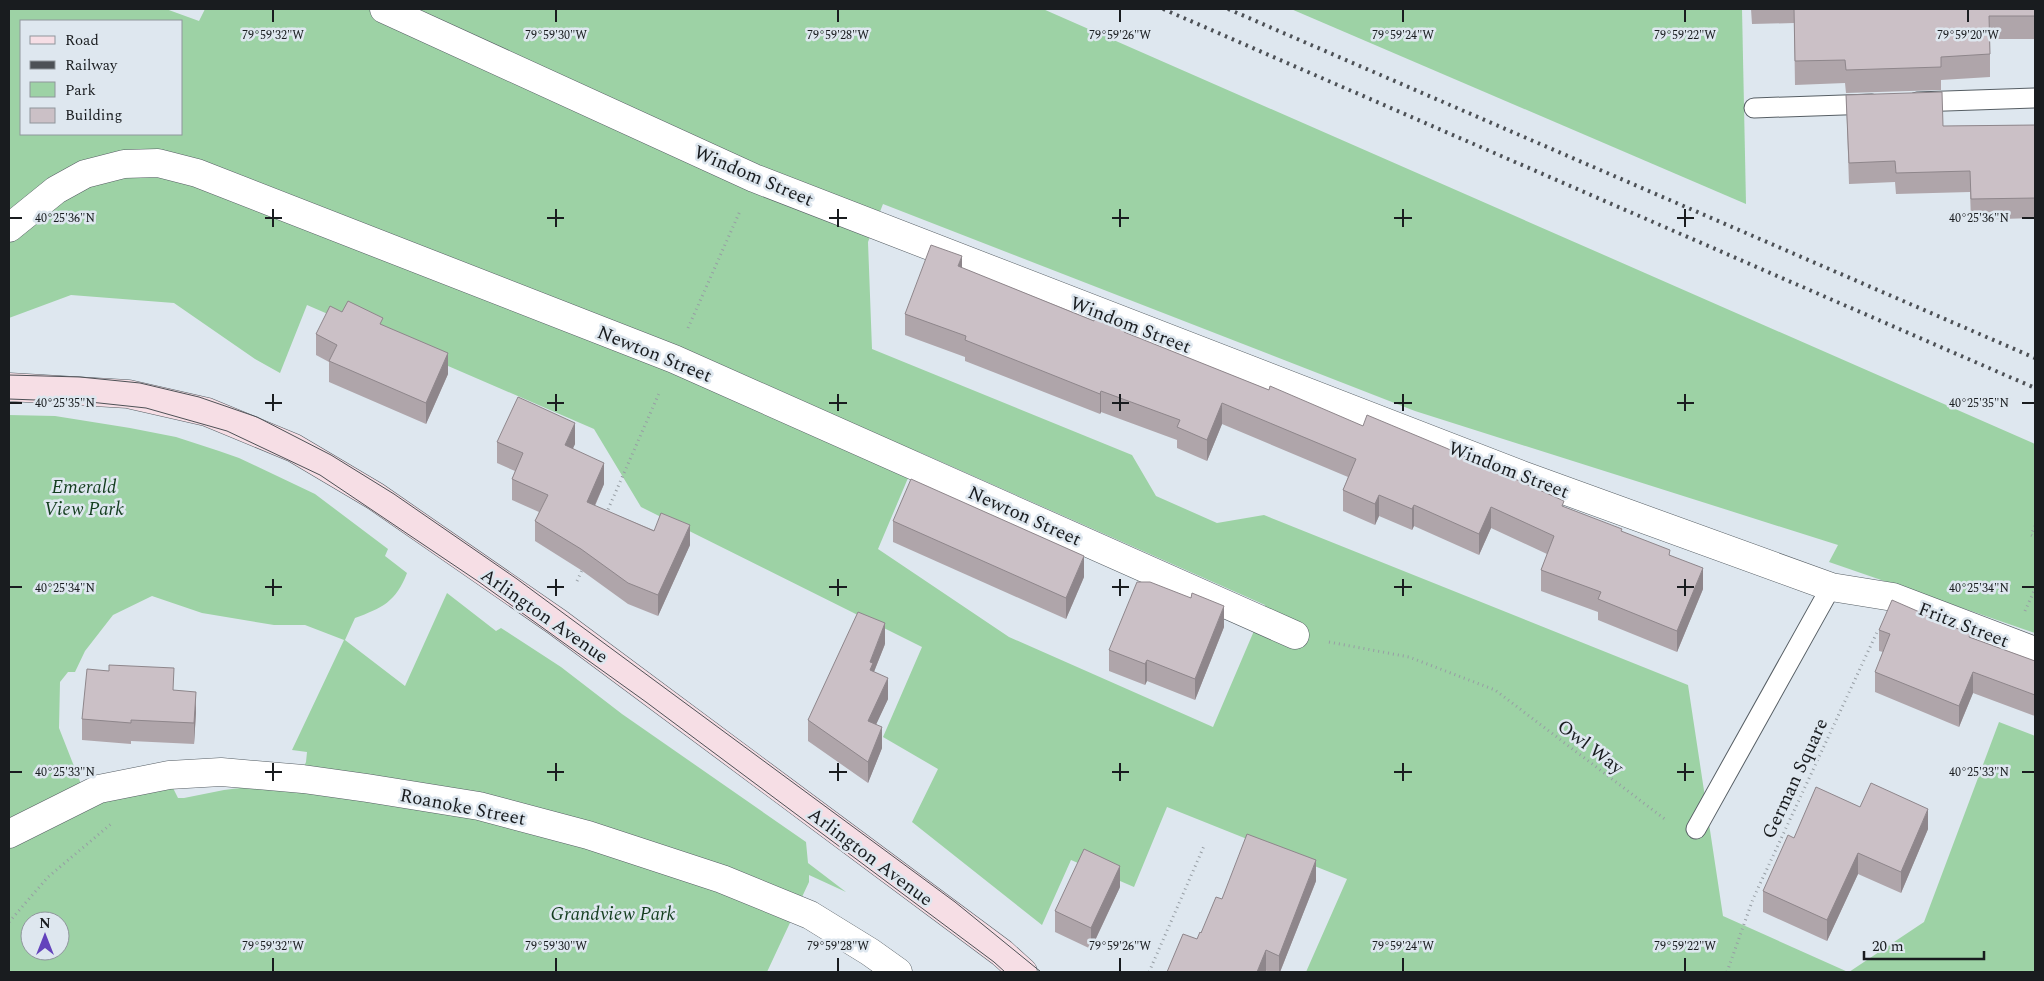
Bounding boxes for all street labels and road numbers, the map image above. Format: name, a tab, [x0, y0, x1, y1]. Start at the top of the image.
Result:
street label: Windom Street	[689, 138, 818, 215]
street label: Windom Street	[1066, 289, 1195, 362]
street label: Newton Street	[593, 318, 716, 391]
street label: Windom Street	[1444, 434, 1573, 507]
street label: Newton Street	[963, 478, 1086, 554]
street label: Arlington Avenue	[474, 561, 614, 671]
street label: Fritz Street	[1914, 595, 2013, 656]
street label: Owl Way	[1551, 712, 1630, 782]
street label: German Square	[1755, 713, 1836, 844]
street label: Roanoke Street	[397, 781, 528, 834]
street label: Arlington Avenue	[801, 800, 939, 914]

